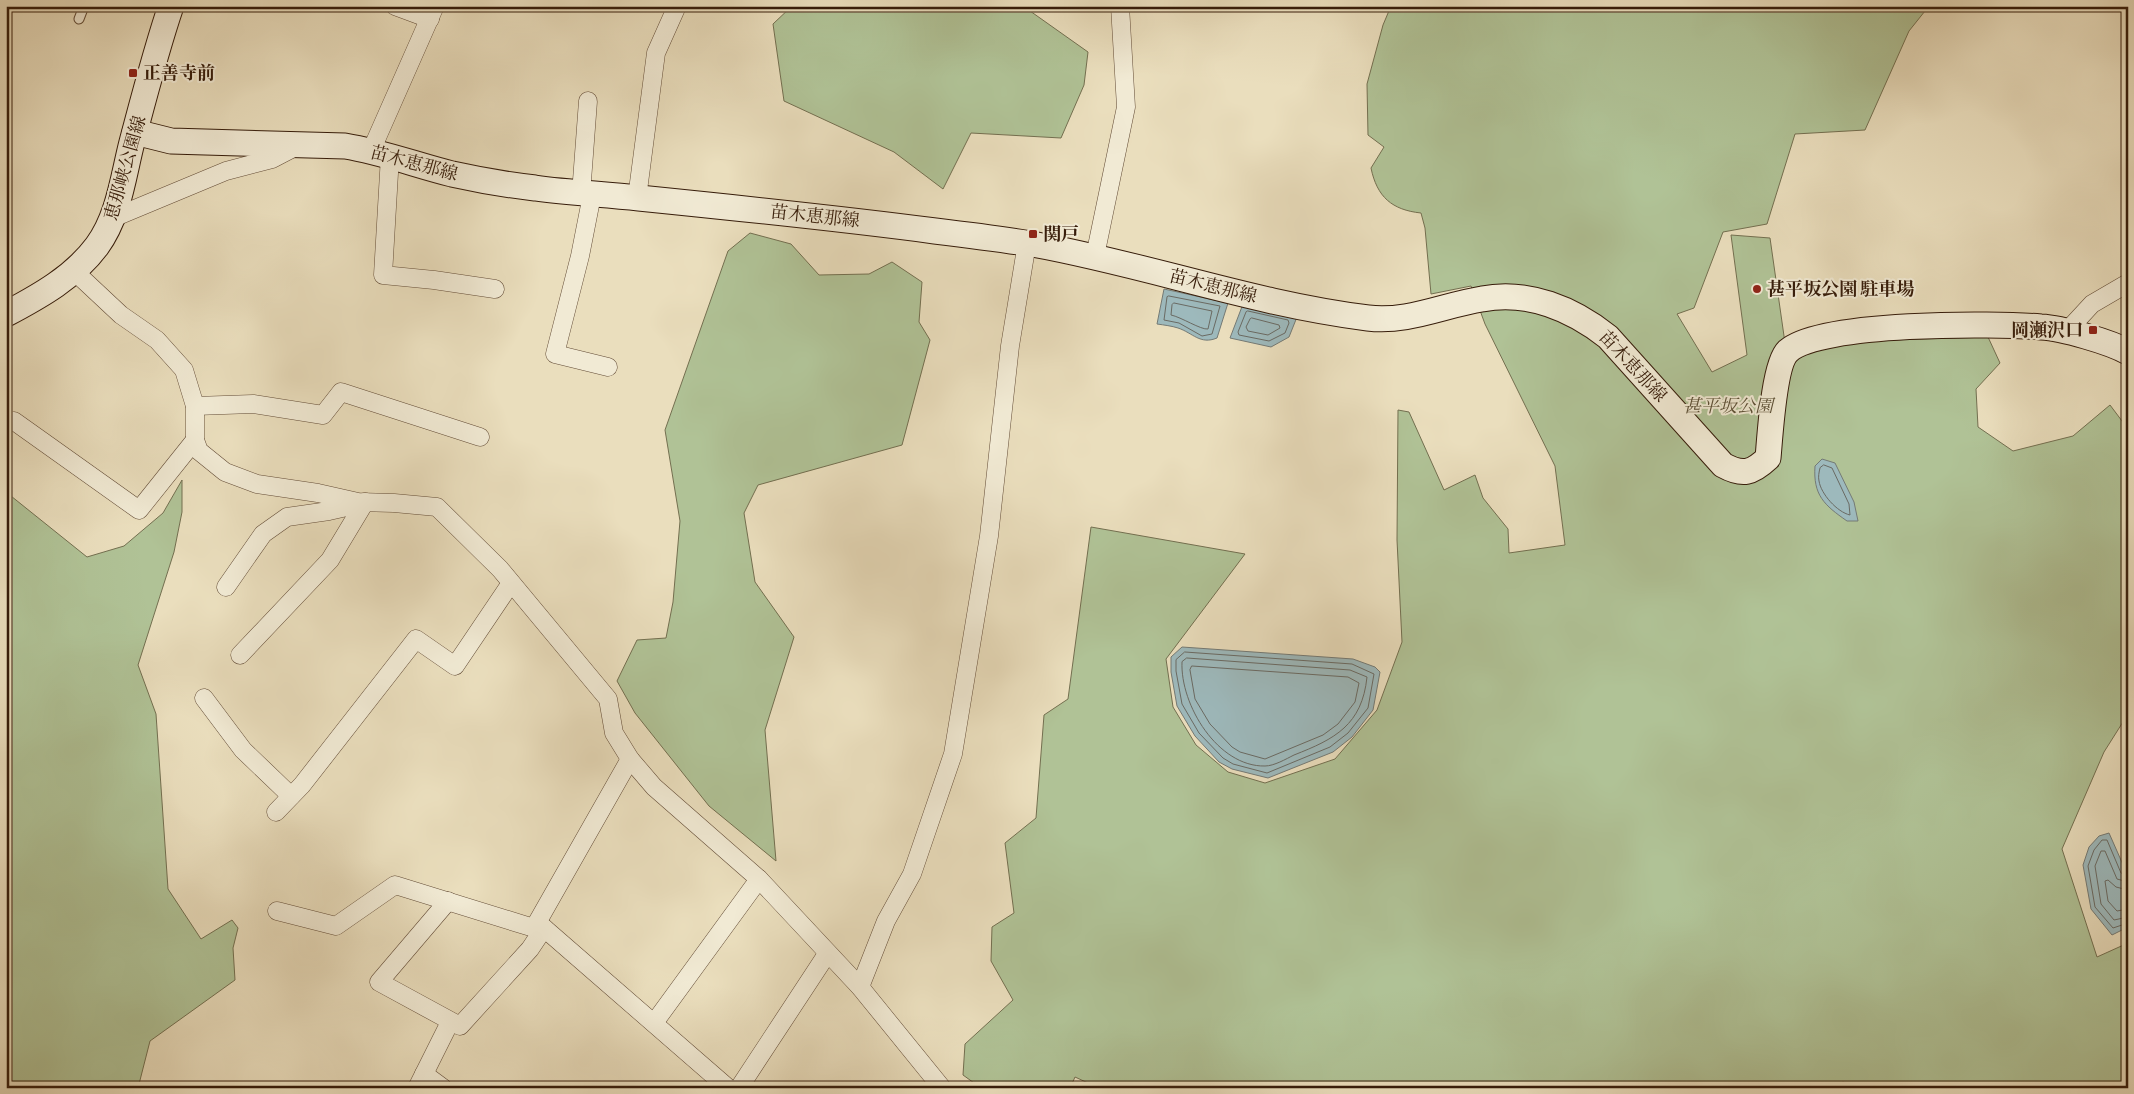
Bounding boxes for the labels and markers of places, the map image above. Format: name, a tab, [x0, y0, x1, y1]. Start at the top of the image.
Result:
place label: 正善寺前	[143, 61, 215, 85]
marker: 正善寺前	[127, 67, 139, 79]
place label: 関戸	[1043, 222, 1079, 246]
marker: 関戸	[1027, 228, 1039, 240]
place label: 甚平坂公園 駐車場	[1767, 277, 1914, 301]
marker: 甚平坂公園 駐車場	[1751, 283, 1763, 295]
place label: 岡瀬沢口	[2011, 318, 2083, 342]
marker: 岡瀬沢口	[2087, 324, 2099, 336]

